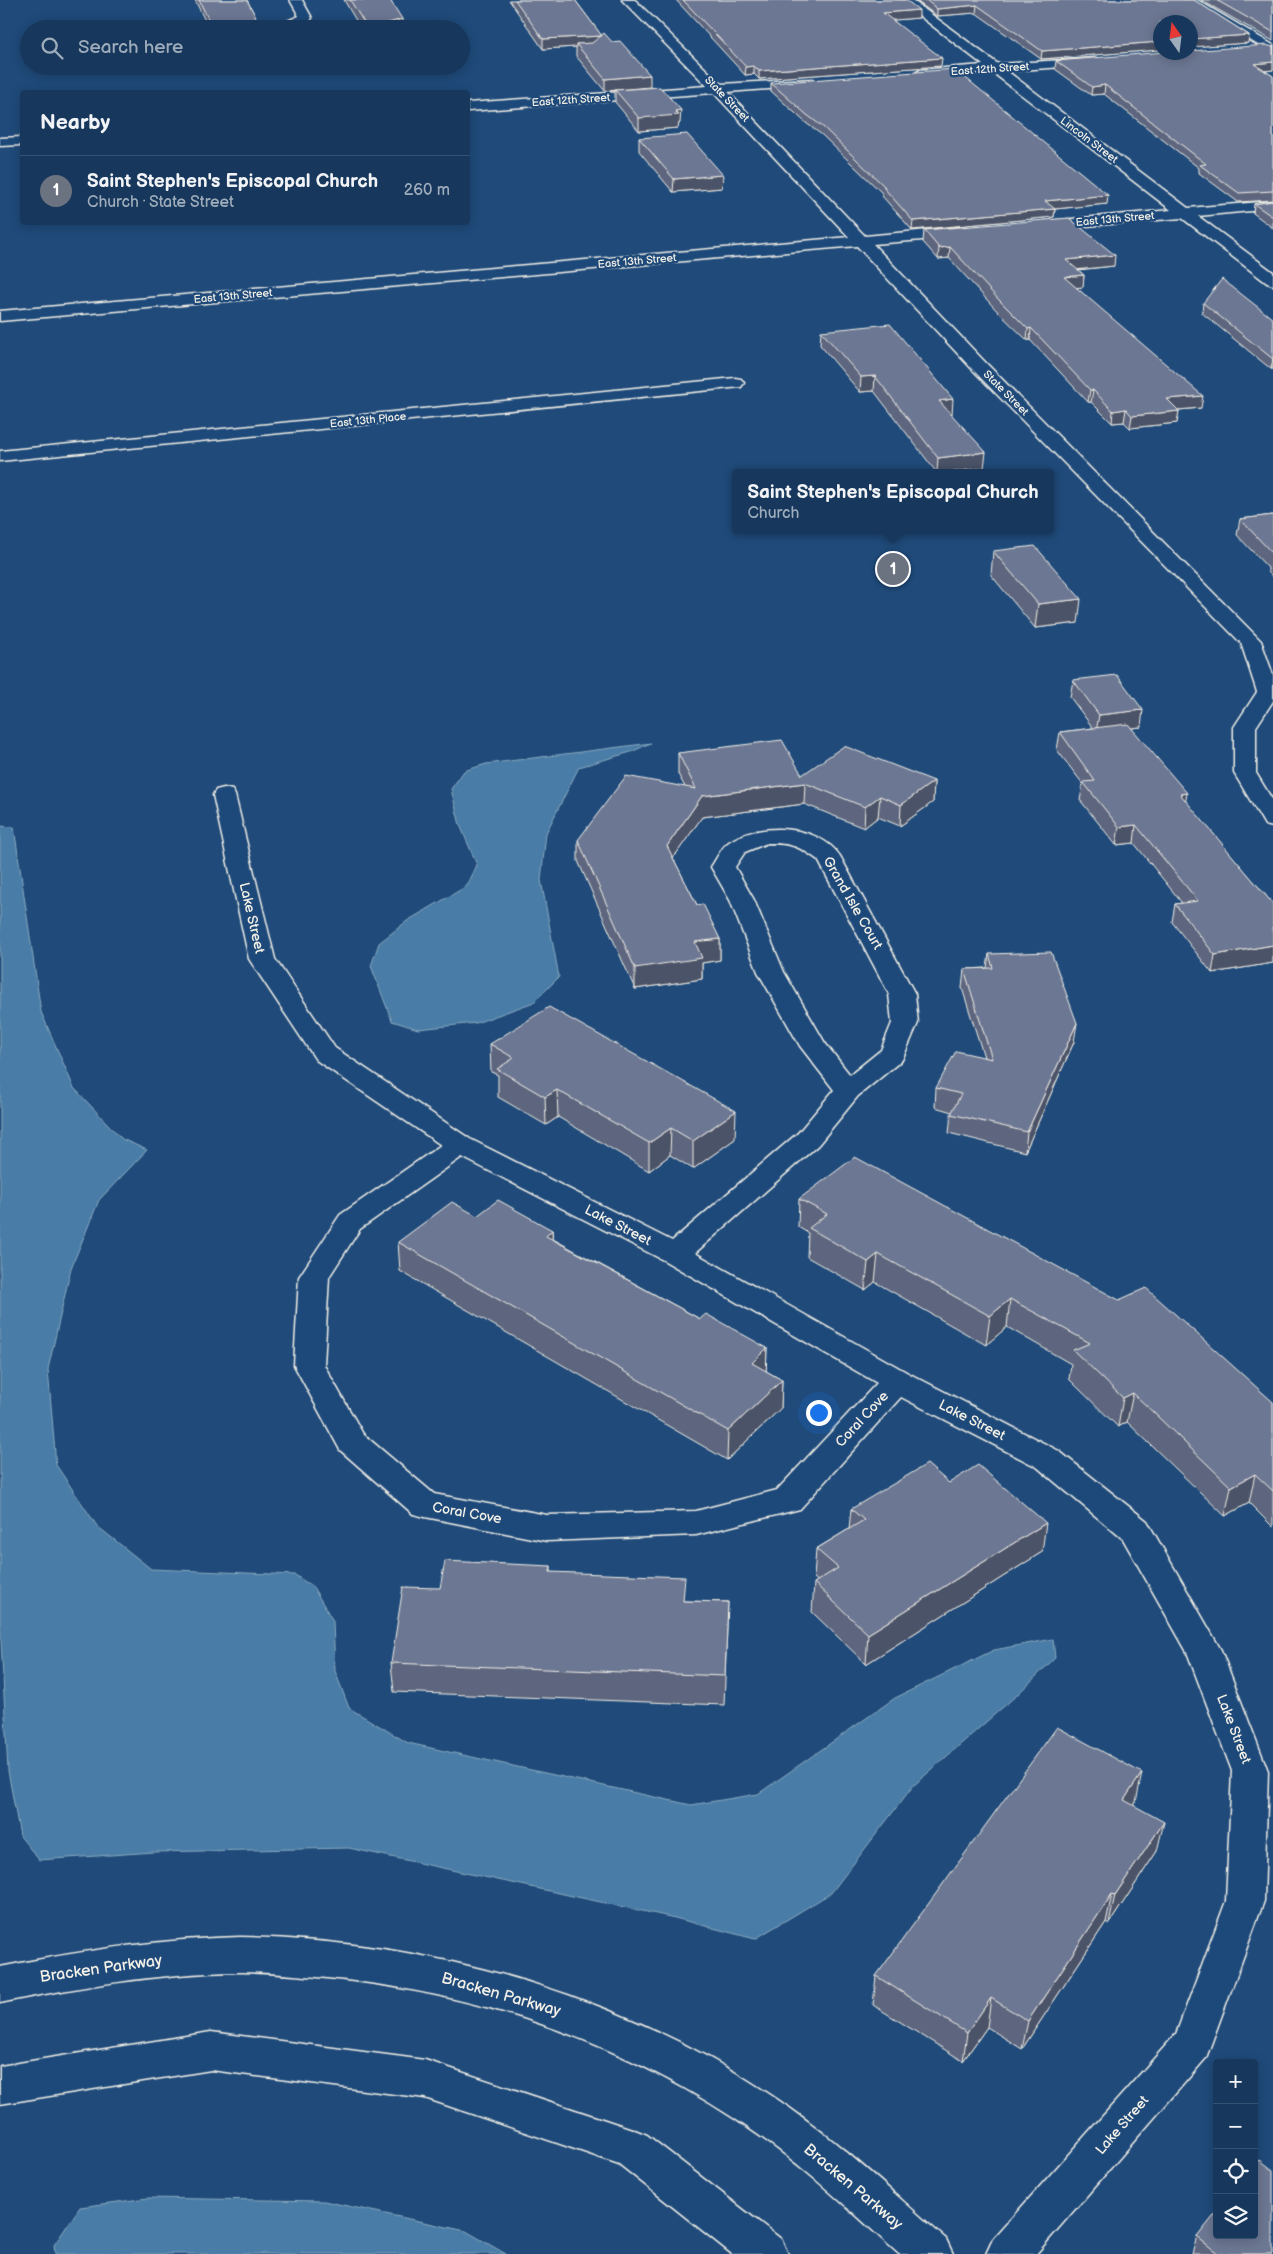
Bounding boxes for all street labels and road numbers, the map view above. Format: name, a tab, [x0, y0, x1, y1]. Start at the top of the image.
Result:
street label: East 12th Street	[950, 60, 1030, 78]
street label: State Street	[702, 73, 752, 125]
street label: East 12th Street	[531, 91, 611, 109]
street label: Lincoln Street	[1058, 114, 1121, 166]
street label: East 13th Street	[1075, 209, 1155, 229]
street label: East 13th Street	[597, 251, 677, 271]
street label: East 13th Street	[193, 286, 273, 306]
street label: State Street	[981, 368, 1032, 419]
street label: East 13th Place	[329, 409, 407, 430]
street label: Grand Isle Court	[820, 854, 887, 953]
street label: Lake Street	[236, 881, 269, 956]
street label: Lake Street	[582, 1201, 655, 1249]
street label: Coral Cove	[832, 1388, 892, 1450]
street label: Lake Street	[936, 1396, 1009, 1444]
street label: Coral Cove	[431, 1499, 503, 1527]
street label: Lake Street	[1213, 1692, 1255, 1767]
street label: Bracken Parkway	[39, 1951, 164, 1987]
street label: Bracken Parkway	[439, 1969, 564, 2021]
street label: Lake Street	[1092, 2092, 1153, 2158]
street label: Bracken Parkway	[800, 2140, 907, 2234]

